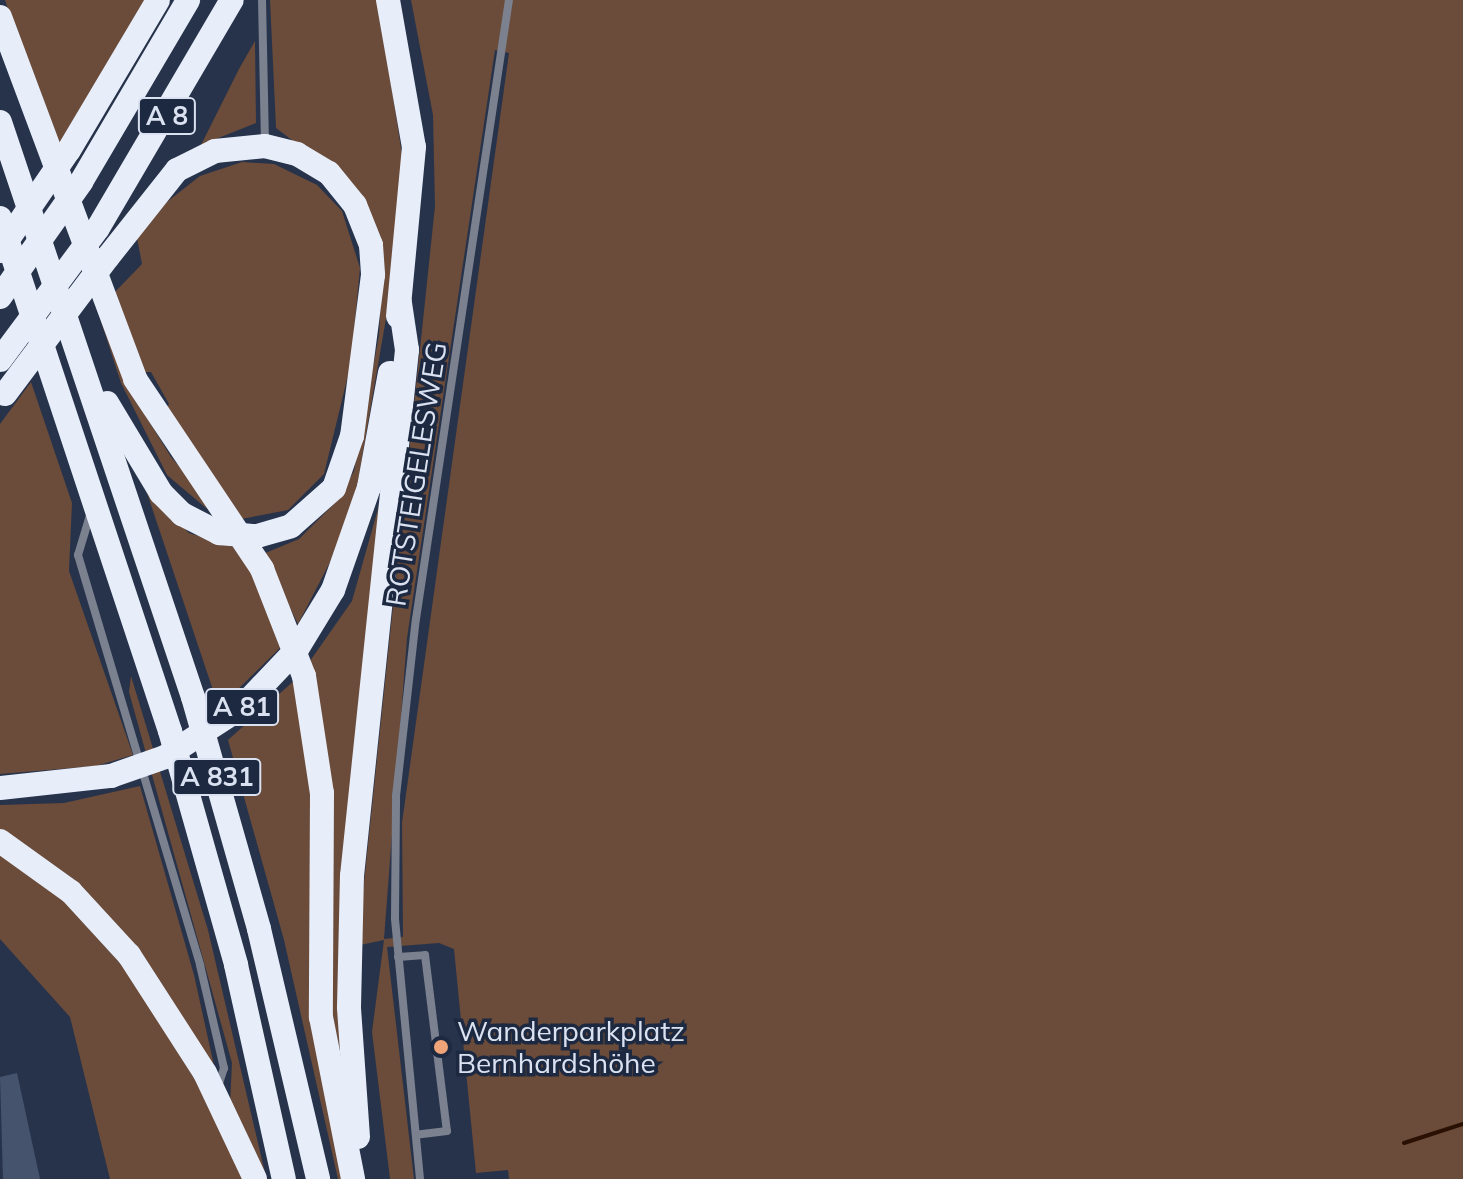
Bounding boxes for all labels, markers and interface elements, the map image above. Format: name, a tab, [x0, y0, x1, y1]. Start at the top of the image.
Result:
road number: A 8	[137, 94, 197, 138]
street label: ROTSTEIGELESWEG	[379, 340, 453, 608]
road number: A 81	[204, 685, 280, 729]
road number: A 831	[171, 755, 263, 799]
place label: Wanderparkplatz Bernhardshöhe	[457, 1014, 685, 1080]
marker: Wanderparkplatz Bernhardshöhe	[432, 1038, 450, 1056]

